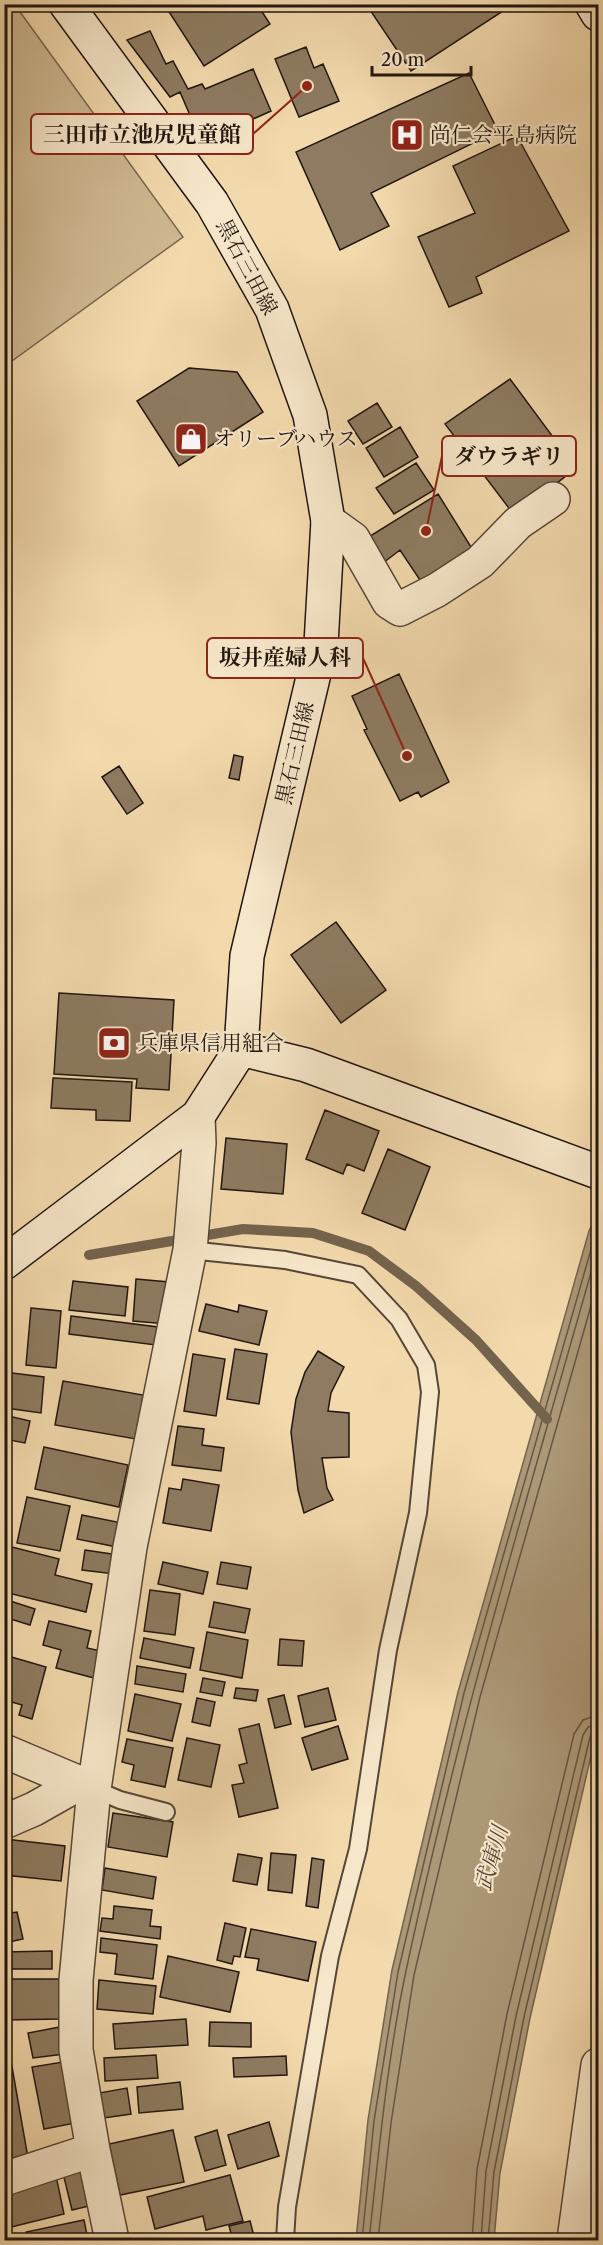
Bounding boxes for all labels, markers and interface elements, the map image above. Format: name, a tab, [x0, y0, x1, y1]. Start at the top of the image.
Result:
scale bar	[372, 39, 471, 77]
text: 20 m	[381, 49, 425, 71]
callout: 三田市立池尻児童館	[31, 114, 253, 154]
hospital icon: 尚仁会平島病院	[389, 117, 425, 153]
text: 三田市立池尻児童館	[43, 121, 241, 148]
place label: 尚仁会平島病院	[430, 122, 577, 147]
street label: 黒石三田線	[212, 215, 283, 319]
shop icon: オリーブハウス	[173, 421, 209, 457]
place label: オリーブハウス	[214, 426, 358, 451]
callout: ダウラギリ	[442, 436, 576, 476]
text: ダウラギリ	[454, 443, 564, 470]
callout: 坂井産婦人科	[207, 638, 363, 678]
text: 坂井産婦人科	[219, 644, 351, 671]
street label: 黒石三田線	[271, 699, 319, 807]
bank icon: 兵庫県信用組合	[96, 1025, 132, 1061]
place label: 兵庫県信用組合	[137, 1030, 284, 1055]
water label: 武庫川	[469, 1821, 514, 1894]

